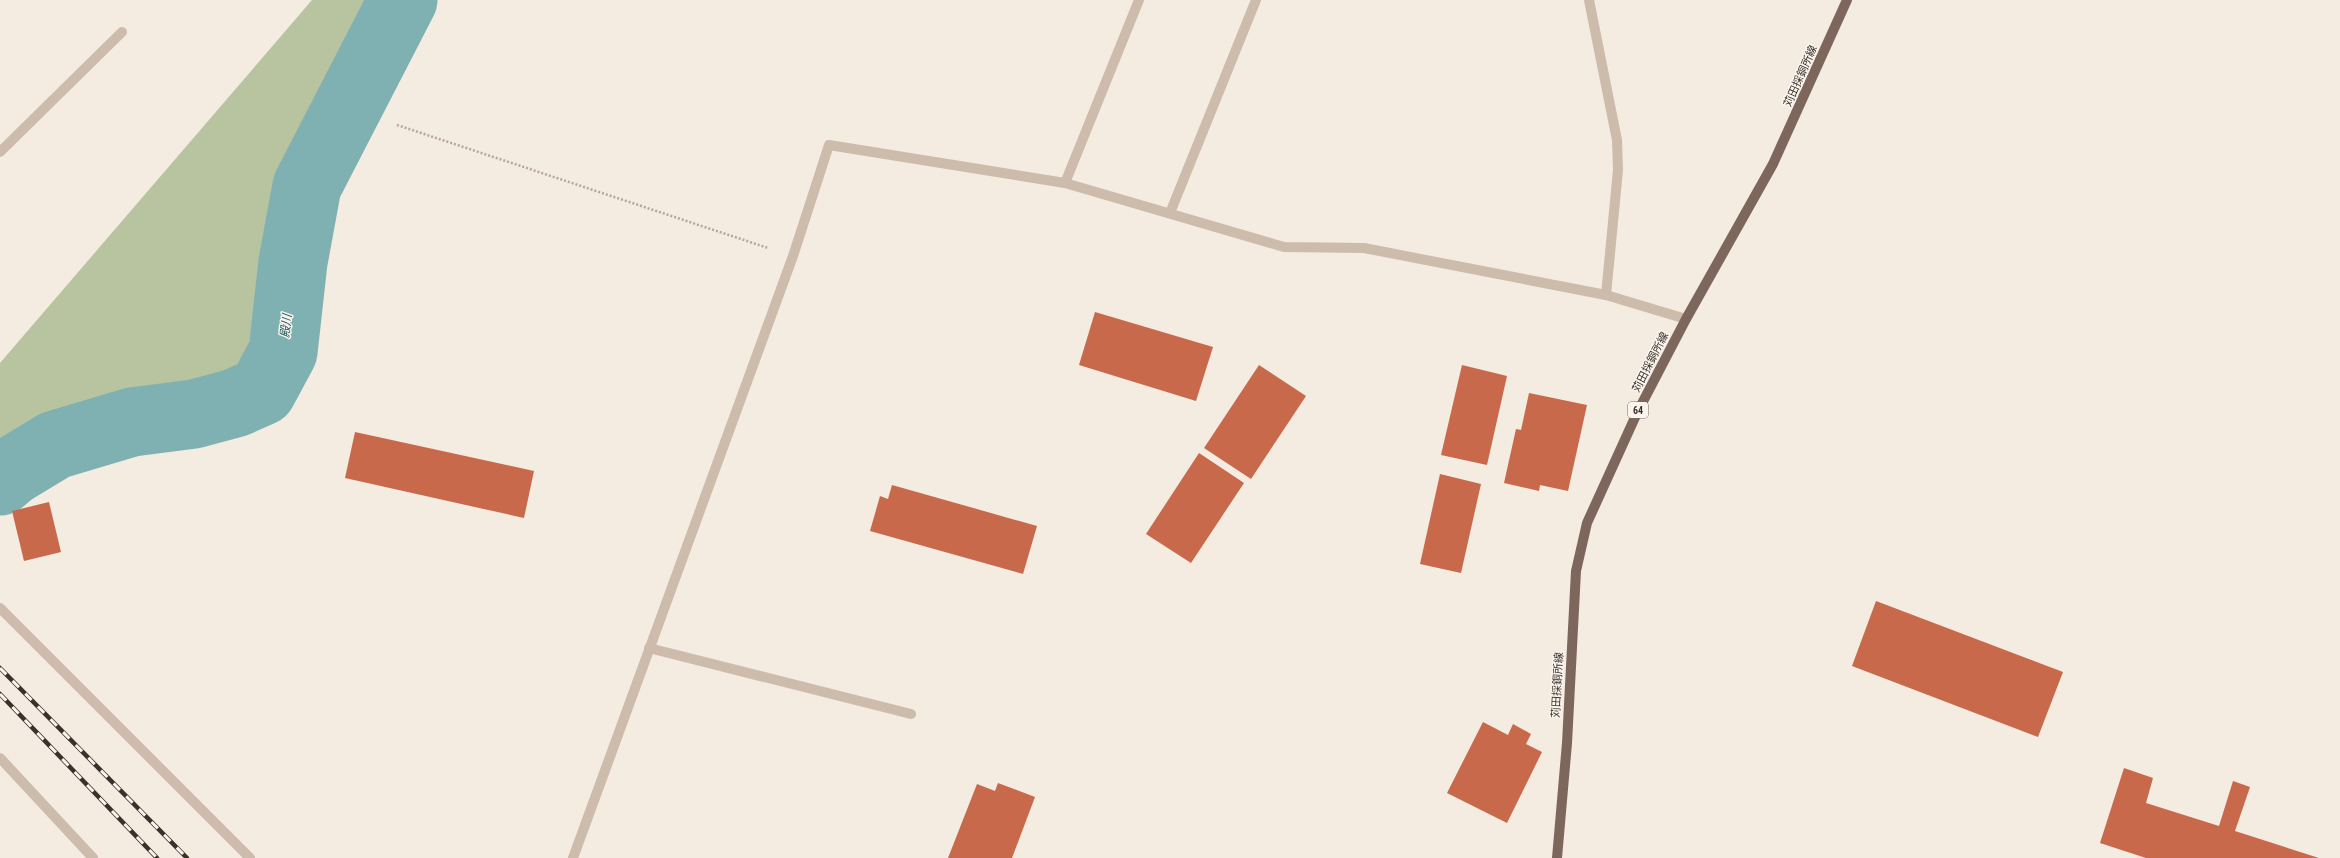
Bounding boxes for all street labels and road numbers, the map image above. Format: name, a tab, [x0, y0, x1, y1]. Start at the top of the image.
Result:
street label: 苅田採銅所線	[1781, 43, 1820, 109]
street label: 苅田採銅所線	[1630, 330, 1671, 395]
road number: 64	[1628, 402, 1648, 418]
street label: 苅田採銅所線	[1549, 652, 1566, 718]

